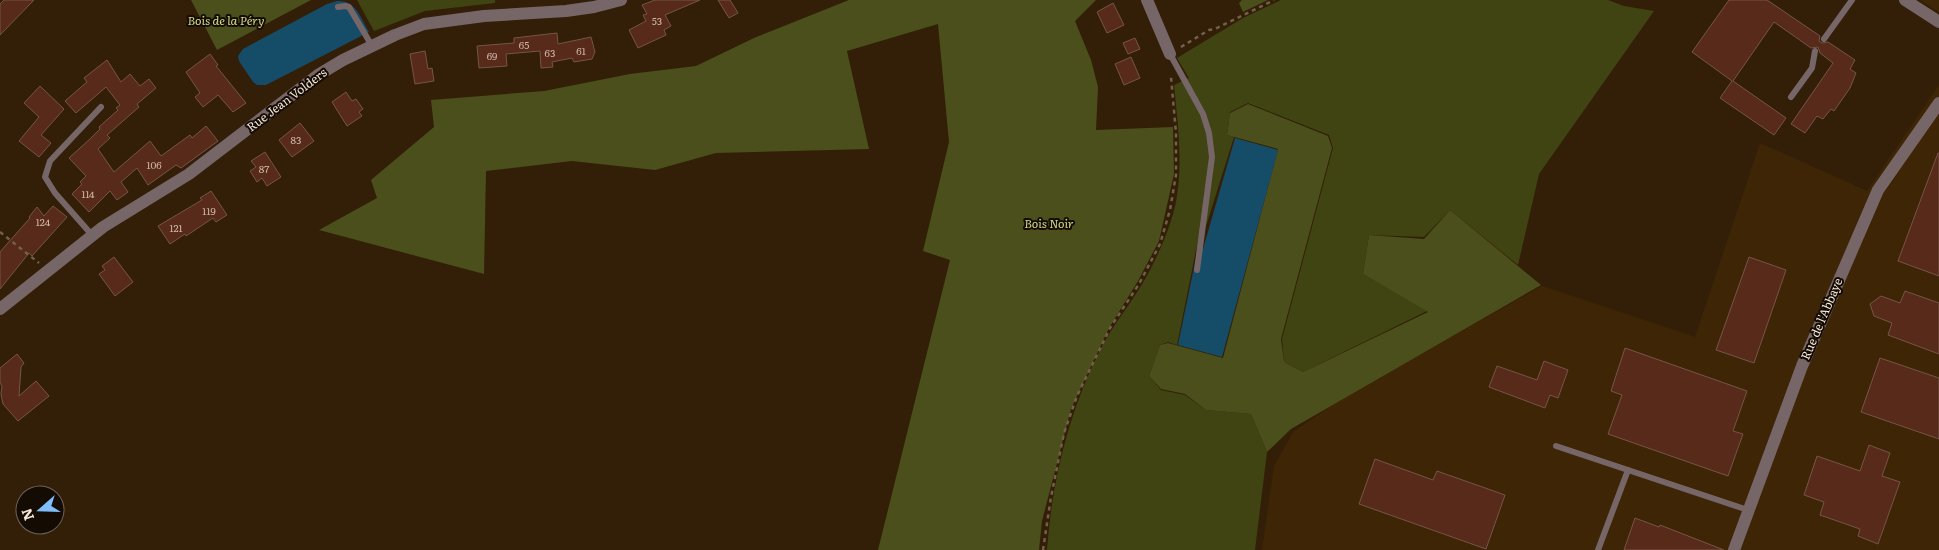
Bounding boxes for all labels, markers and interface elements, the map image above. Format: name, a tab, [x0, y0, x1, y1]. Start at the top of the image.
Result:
park label: Bois de la Péry	[188, 11, 264, 29]
house number: 53	[652, 13, 662, 28]
house number: 65	[519, 37, 529, 52]
house number: 61	[576, 43, 586, 58]
house number: 63	[545, 45, 555, 60]
house number: 69	[487, 48, 497, 63]
street label: Rue Jean Volders	[242, 63, 331, 135]
house number: 83	[291, 132, 301, 147]
house number: 106	[146, 157, 162, 172]
house number: 87	[259, 161, 269, 176]
house number: 114	[81, 186, 95, 201]
house number: 119	[202, 203, 216, 218]
house number: 124	[36, 214, 51, 229]
park label: Bois Noir	[1024, 214, 1074, 232]
house number: 121	[169, 220, 183, 235]
street label: Rue de l'Abbaye	[1796, 275, 1846, 362]
north arrow	[15, 485, 65, 535]
text: N	[15, 506, 38, 524]

